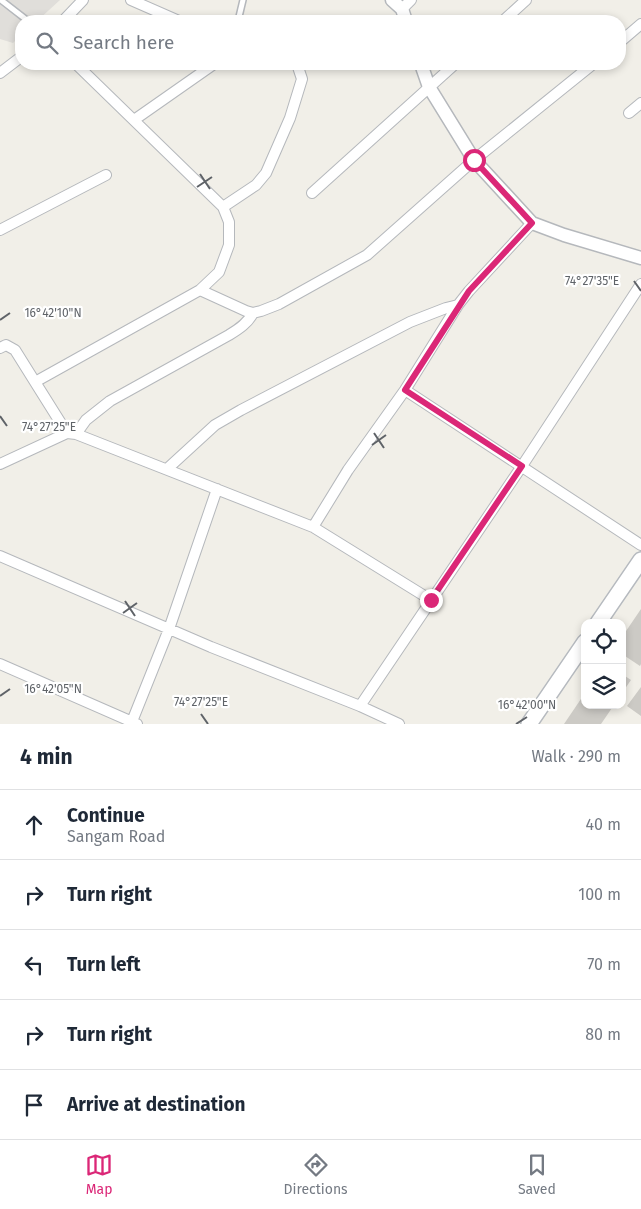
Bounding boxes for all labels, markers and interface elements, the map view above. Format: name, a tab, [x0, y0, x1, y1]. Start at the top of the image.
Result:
search box	[15, 15, 626, 70]
icon: search	[33, 29, 61, 57]
text: Search here	[73, 31, 174, 54]
route start	[463, 149, 486, 172]
text: 74°27'35"E	[565, 274, 619, 288]
text: 16°42'10"N	[24, 306, 82, 320]
text: 74°27'25"E	[22, 420, 76, 434]
route end	[420, 589, 443, 612]
map controls	[581, 619, 626, 709]
button: locate	[581, 619, 626, 664]
button: layers	[581, 664, 626, 709]
text: 16°42'05"N	[24, 682, 82, 696]
text: 74°27'25"E	[174, 695, 228, 709]
text: 16°42'00"N	[498, 698, 556, 712]
text: 4 min	[20, 744, 73, 770]
text: Walk · 290 m	[531, 747, 621, 766]
text: Continue	[67, 804, 145, 827]
icon: ahead	[20, 811, 48, 839]
text: 40 m	[586, 815, 621, 834]
text: Sangam Road	[67, 827, 165, 846]
icon: right	[20, 881, 48, 909]
text: Turn right	[67, 883, 152, 906]
text: 100 m	[578, 885, 621, 904]
icon: left	[20, 951, 48, 979]
text: Turn left	[67, 953, 141, 976]
text: 70 m	[587, 955, 621, 974]
icon: right	[20, 1021, 48, 1049]
text: Turn right	[67, 1023, 152, 1046]
text: 80 m	[585, 1025, 621, 1044]
icon: arrive	[20, 1091, 48, 1119]
text: Arrive at destination	[67, 1093, 246, 1116]
tab: Map	[85, 1151, 113, 1198]
tab: Directions	[283, 1151, 348, 1198]
tab: Saved	[518, 1151, 556, 1198]

